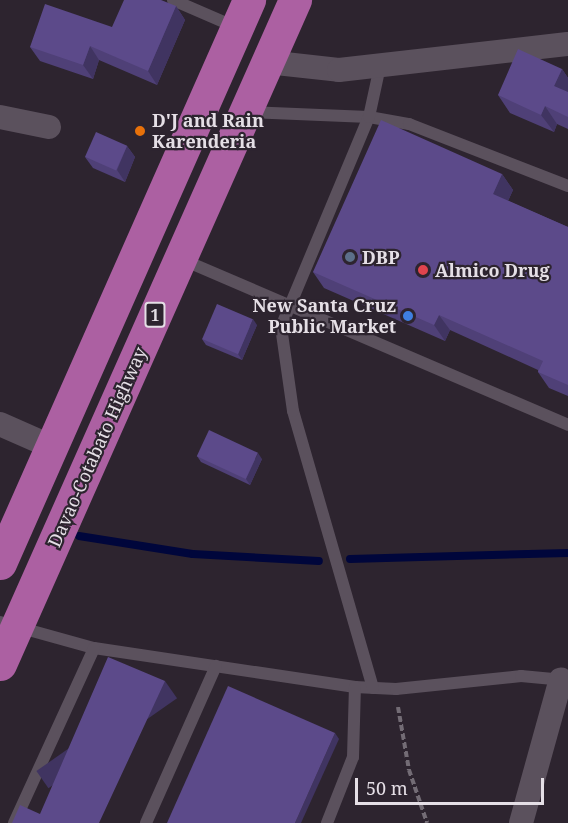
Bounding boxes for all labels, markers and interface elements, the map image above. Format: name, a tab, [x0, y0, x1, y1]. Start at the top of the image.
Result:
place label: D'J and Rain Karenderia	[152, 110, 264, 152]
marker: D'J and Rain Karenderia	[133, 124, 147, 138]
place label: DBP	[362, 246, 399, 268]
marker: DBP	[343, 250, 357, 264]
place label: Almico Drug	[435, 259, 549, 281]
marker: Almico Drug	[416, 263, 430, 277]
place label: New Santa Cruz Public Market	[252, 295, 396, 338]
road number: 1	[143, 302, 167, 328]
marker: New Santa Cruz Public Market	[401, 309, 415, 323]
street label: Davao-Cotabato Highway	[43, 344, 151, 550]
scale bar	[358, 766, 547, 804]
text: 50 m	[366, 776, 408, 800]

